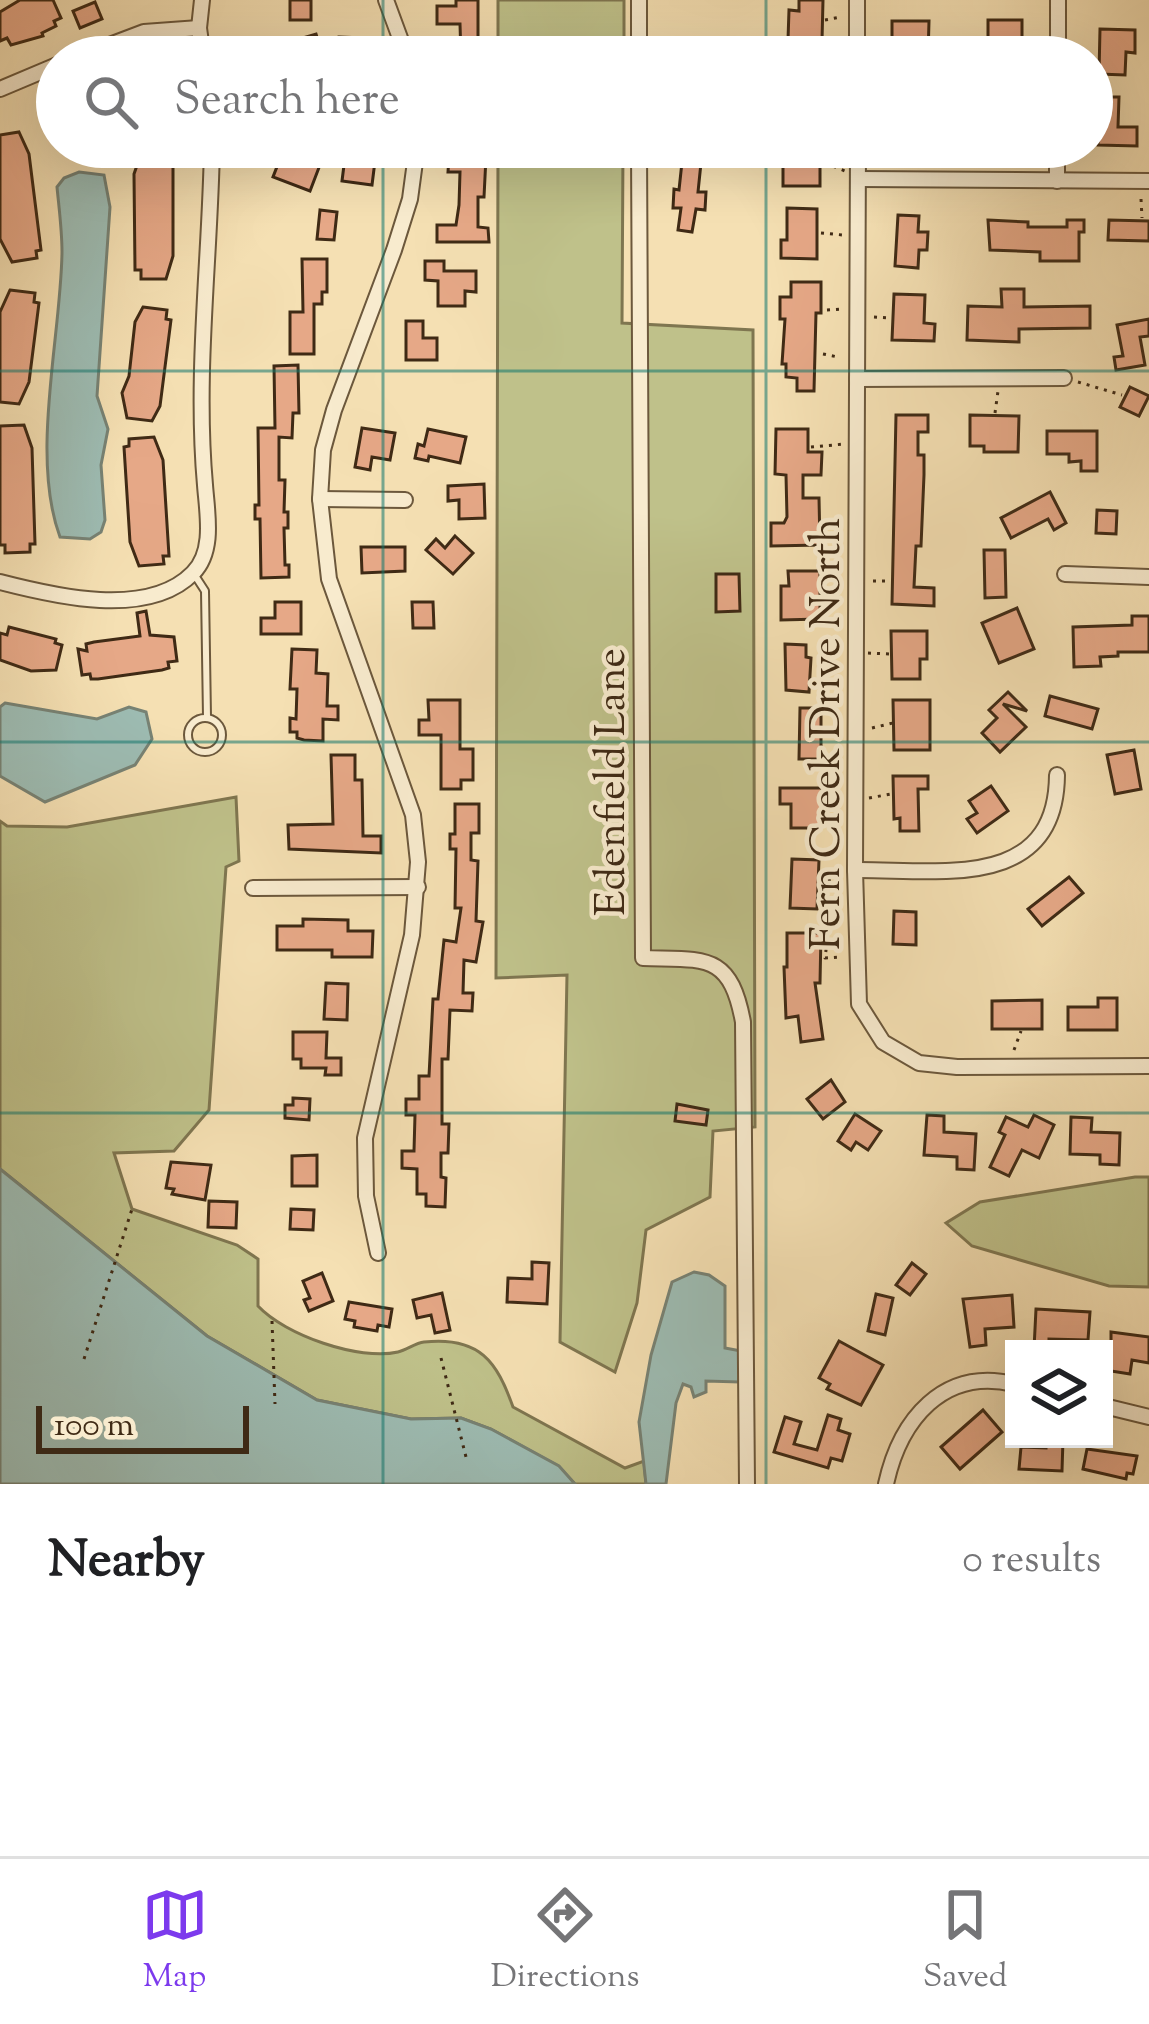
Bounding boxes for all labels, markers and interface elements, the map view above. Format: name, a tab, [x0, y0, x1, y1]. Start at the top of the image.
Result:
search box	[36, 36, 1113, 168]
icon: search	[78, 69, 144, 135]
text: Search here	[174, 70, 400, 135]
street label: Fern Creek Drive North	[799, 518, 859, 950]
street label: Edenfield Lane	[584, 648, 644, 916]
map controls	[1005, 1340, 1113, 1448]
button: layers	[1005, 1340, 1113, 1448]
scale bar	[36, 1400, 249, 1453]
text: 100 m	[54, 1403, 134, 1451]
text: Nearby	[48, 1526, 205, 1599]
text: 0 results	[962, 1534, 1101, 1590]
tab: Map	[142, 1882, 208, 2002]
tab: Directions	[491, 1882, 640, 2002]
tab: Saved	[923, 1882, 1007, 2002]

